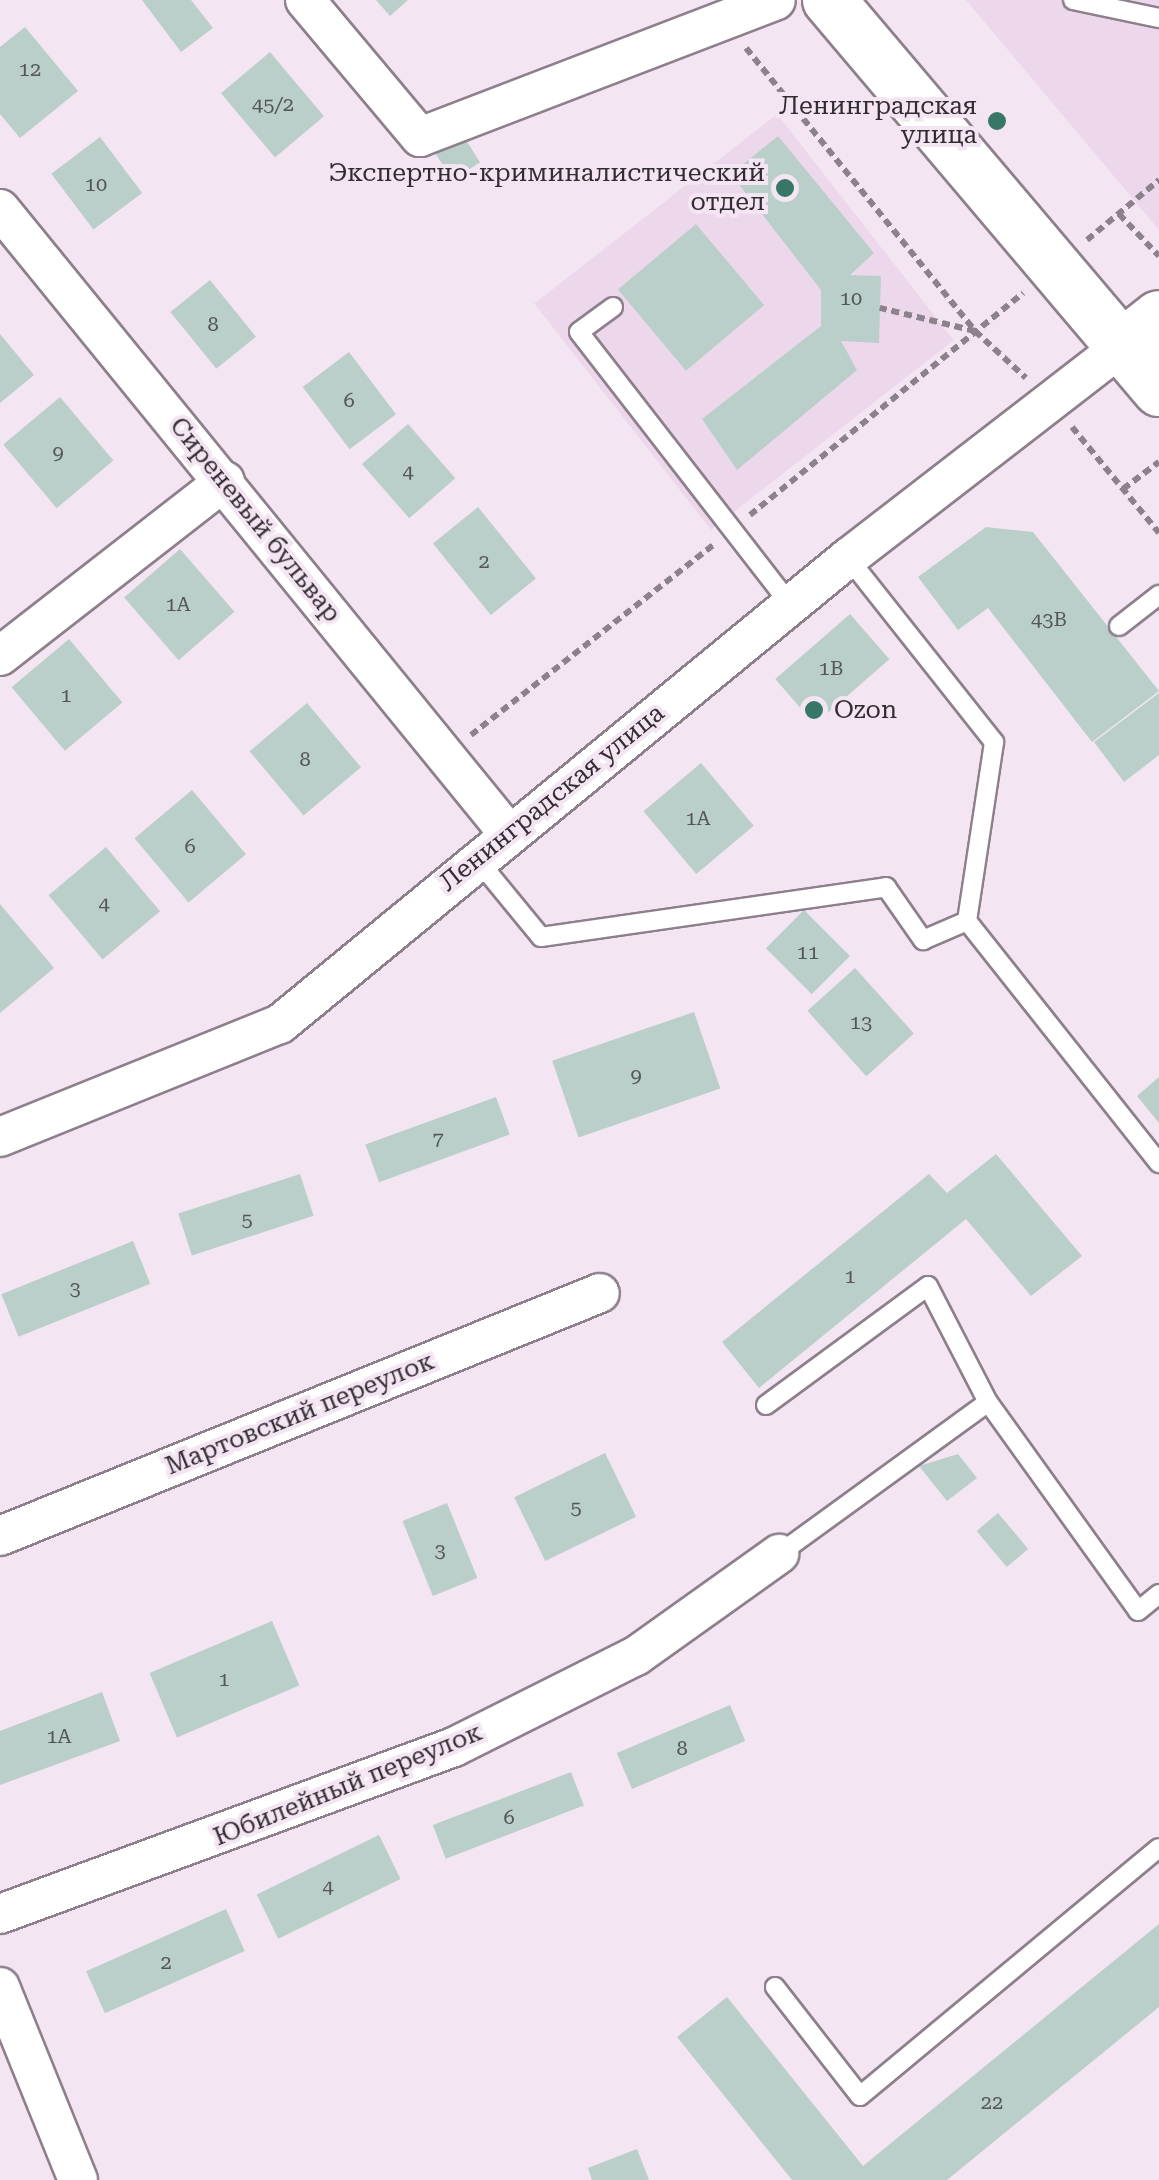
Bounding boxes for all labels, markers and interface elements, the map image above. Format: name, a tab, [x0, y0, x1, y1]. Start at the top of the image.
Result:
house number: 12	[19, 57, 41, 81]
house number: 45/2	[252, 92, 294, 116]
place label: Ленинградская улица	[779, 92, 977, 151]
marker: Ленинградская улица	[986, 110, 1008, 132]
place label: Экспертно-криминалистический отдел	[329, 159, 765, 218]
house number: 10	[85, 172, 107, 196]
marker: Экспертно-криминалистический отдел	[774, 177, 796, 199]
house number: 10	[840, 286, 862, 310]
house number: 8	[207, 312, 219, 336]
house number: 6	[343, 388, 355, 412]
street label: Сиреневый бульвар	[163, 412, 347, 628]
house number: 9	[52, 440, 64, 464]
house number: 4	[402, 459, 414, 483]
house number: 2	[478, 549, 490, 573]
house number: 1А	[165, 592, 191, 616]
house number: 43В	[1031, 607, 1067, 631]
house number: 1В	[819, 656, 843, 680]
house number: 1	[60, 683, 72, 707]
place label: Ozon	[834, 695, 897, 725]
street label: Ленинградская улица	[434, 698, 670, 898]
marker: Ozon	[803, 699, 825, 721]
house number: 8	[299, 747, 311, 771]
house number: 1А	[685, 806, 711, 830]
house number: 6	[184, 834, 196, 858]
house number: 4	[98, 891, 110, 915]
house number: 11	[797, 940, 819, 964]
house number: 13	[850, 1010, 872, 1034]
house number: 9	[630, 1063, 642, 1087]
house number: 7	[432, 1127, 444, 1151]
house number: 5	[241, 1207, 253, 1231]
house number: 1	[844, 1264, 856, 1288]
house number: 3	[69, 1276, 81, 1300]
street label: Мартовский переулок	[161, 1346, 439, 1482]
house number: 5	[570, 1495, 582, 1519]
house number: 3	[434, 1538, 446, 1562]
house number: 1	[218, 1667, 230, 1691]
street label: Юбилейный переулок	[209, 1717, 487, 1853]
house number: 1А	[46, 1724, 72, 1748]
house number: 8	[676, 1736, 688, 1760]
house number: 6	[503, 1805, 515, 1829]
house number: 4	[322, 1874, 334, 1898]
house number: 2	[160, 1950, 172, 1974]
house number: 22	[981, 2090, 1003, 2114]

